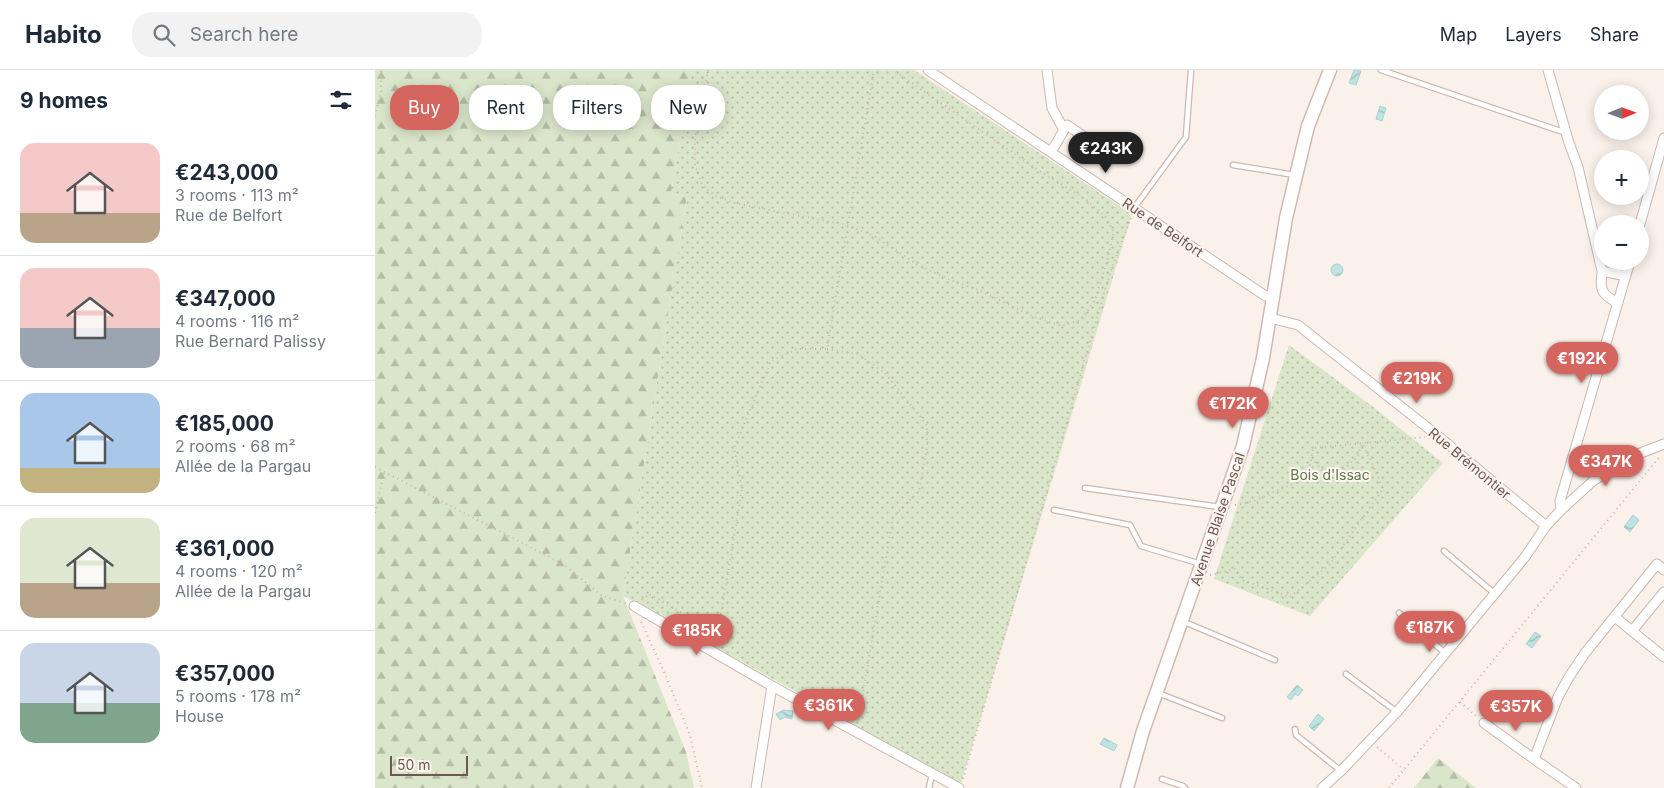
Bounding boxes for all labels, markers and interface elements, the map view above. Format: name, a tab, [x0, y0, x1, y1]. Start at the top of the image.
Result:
search box	[132, 12, 482, 57]
text: Habito	[25, 20, 102, 49]
icon: search	[150, 21, 178, 49]
text: Search here	[190, 23, 298, 46]
text: Map	[1440, 24, 1477, 45]
text: Layers	[1505, 24, 1562, 45]
text: Share	[1590, 24, 1639, 45]
chip: Buy	[390, 85, 459, 130]
chip: Rent	[469, 85, 543, 130]
chip: Filters	[553, 85, 641, 130]
chip: New	[651, 85, 725, 130]
north arrow	[1594, 85, 1649, 140]
map controls	[1594, 85, 1649, 270]
icon: filters	[327, 86, 355, 114]
text: 9 homes	[20, 88, 108, 113]
pin: €243K	[1071, 132, 1141, 174]
text: €243K	[1079, 138, 1133, 158]
button: +	[1594, 150, 1649, 205]
text: €243,000	[175, 160, 278, 185]
icon: home	[60, 163, 120, 223]
text: 3 rooms · 113 m²	[175, 185, 299, 205]
street label: Rue de Belfort	[1119, 194, 1207, 261]
text: Rue de Belfort	[175, 205, 282, 225]
button: −	[1594, 215, 1649, 270]
text: €347,000	[175, 286, 276, 311]
icon: home	[60, 288, 120, 348]
text: 4 rooms · 116 m²	[175, 311, 299, 331]
text: Rue Bernard Palissy	[175, 331, 326, 351]
pin: €192K	[1547, 342, 1617, 384]
text: €192K	[1557, 348, 1607, 368]
pin: €219K	[1382, 362, 1452, 404]
text: €219K	[1392, 368, 1442, 388]
pin: €172K	[1198, 386, 1268, 429]
text: €172K	[1209, 393, 1257, 413]
text: €185,000	[175, 411, 274, 436]
icon: home	[60, 413, 120, 473]
street label: Rue Brémontier	[1425, 424, 1515, 502]
text: 2 rooms · 68 m²	[175, 436, 296, 456]
pin: €347K	[1571, 444, 1641, 487]
street label: Avenue Blaise Pascal	[1186, 450, 1248, 588]
text: €347K	[1580, 451, 1632, 471]
text: Allée de la Pargau	[175, 456, 311, 476]
park label: Bois d'Issac	[1290, 466, 1370, 483]
text: €361,000	[175, 536, 275, 561]
icon: home	[60, 538, 120, 598]
text: 4 rooms · 120 m²	[175, 561, 303, 581]
text: Allée de la Pargau	[175, 581, 311, 601]
pin: €187K	[1395, 610, 1465, 653]
pin: €185K	[662, 614, 732, 656]
text: €187K	[1405, 617, 1455, 637]
text: €185K	[672, 620, 722, 640]
text: €357,000	[175, 661, 275, 686]
icon: home	[60, 663, 120, 723]
text: 5 rooms · 178 m²	[175, 686, 301, 706]
pin: €361K	[794, 688, 864, 731]
pin: €357K	[1481, 690, 1551, 732]
text: €361K	[804, 695, 854, 715]
text: €357K	[1490, 696, 1542, 716]
text: House	[175, 706, 224, 726]
scale bar	[390, 753, 467, 776]
text: 50 m	[397, 756, 431, 773]

